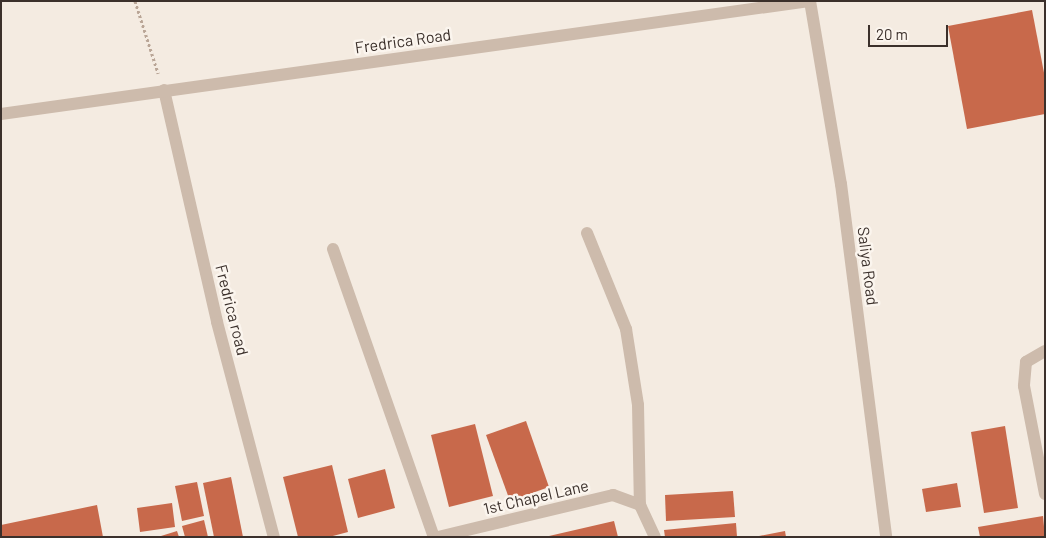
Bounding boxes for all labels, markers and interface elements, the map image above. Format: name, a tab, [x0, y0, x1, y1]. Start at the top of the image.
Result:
scale bar	[871, 15, 951, 47]
street label: Fredrica Road	[354, 25, 452, 57]
text: 20 m	[876, 25, 908, 43]
street label: Saliya Road	[854, 226, 882, 306]
street label: Fredrica road	[211, 263, 253, 357]
street label: 1st Chapel Lane	[482, 476, 590, 518]

